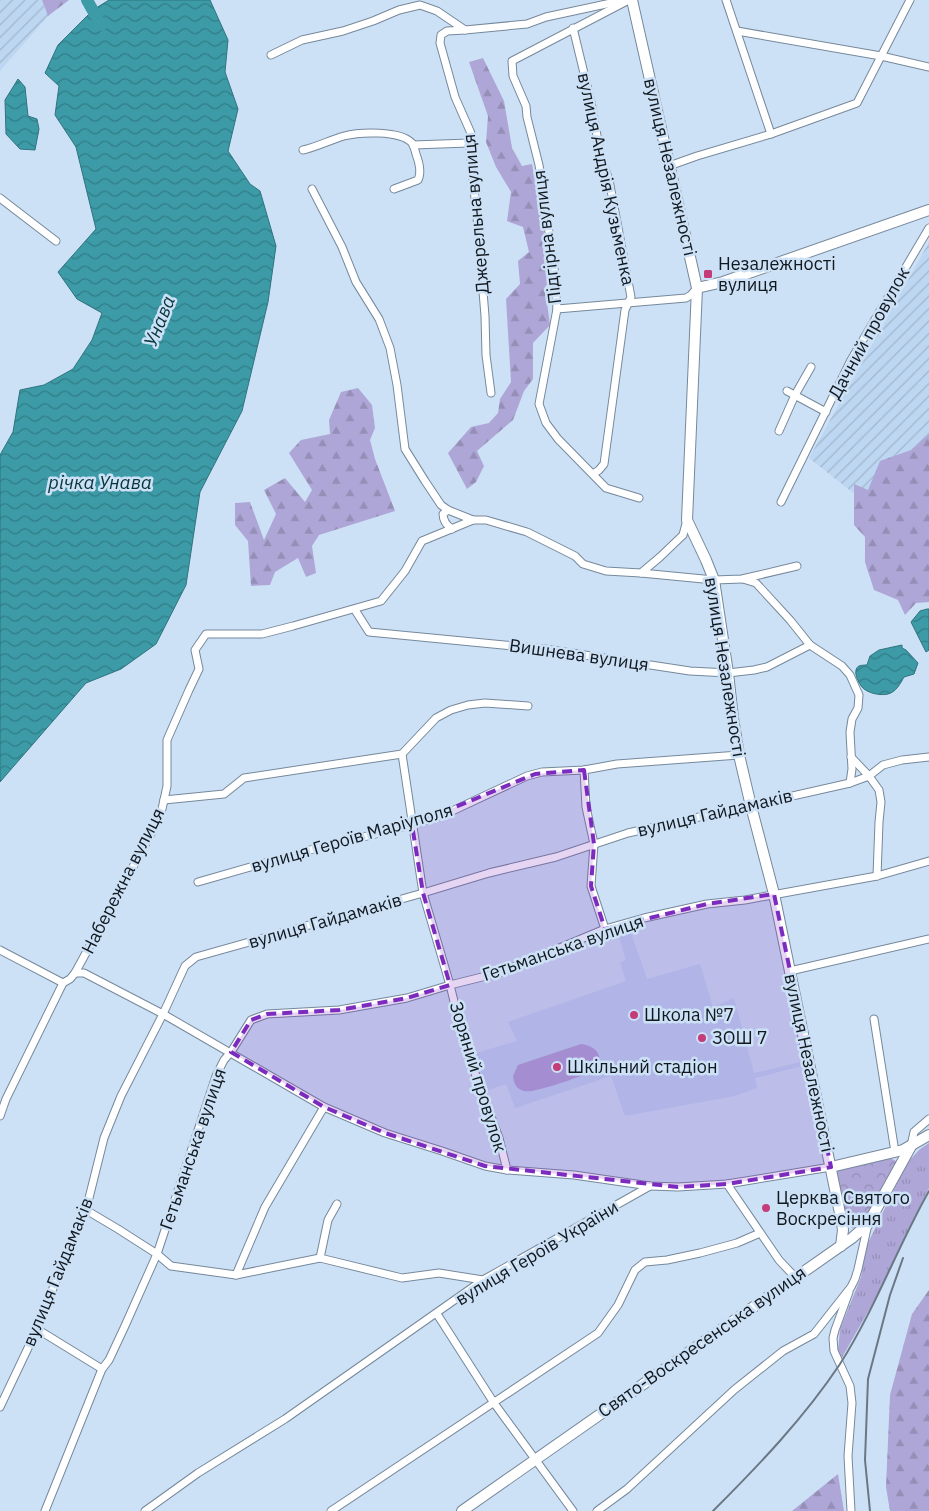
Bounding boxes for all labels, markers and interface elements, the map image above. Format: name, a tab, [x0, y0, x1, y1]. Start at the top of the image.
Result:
street label: вулиця Андрія Кузьменка	[573, 70, 640, 288]
street label: вулиця Незалежності	[639, 76, 702, 258]
street label: Джерельна вулиця	[457, 133, 494, 295]
street label: Підгірна вулиця	[527, 169, 566, 305]
place label: Незалежності вулиця	[718, 252, 836, 296]
street label: Дачний провулок	[823, 263, 914, 403]
marker: Незалежності вулиця	[702, 268, 714, 280]
water label: Унава	[138, 292, 180, 350]
water label: річка Унава	[47, 470, 152, 494]
street label: вулиця Незалежності	[700, 575, 751, 758]
street label: Вишнева вулиця	[508, 633, 650, 676]
street label: вулиця Гайдамаків	[635, 783, 795, 842]
street label: вулиця Героїв Маріуполя	[248, 798, 455, 877]
street label: Набережна вулиця	[76, 804, 169, 958]
street label: вулиця Гайдамаків	[245, 888, 404, 953]
street label: Гетьманська вулиця	[479, 909, 647, 986]
street label: вулиця Незалежності	[779, 972, 840, 1154]
street label: Зоряний провулок	[445, 999, 512, 1155]
place label: Школа №7	[644, 1003, 734, 1026]
marker: Школа №7	[628, 1009, 640, 1021]
place label: ЗОШ 7	[712, 1026, 768, 1049]
marker: ЗОШ 7	[696, 1032, 708, 1044]
place label: Шкільний стадіон	[567, 1055, 717, 1078]
marker: Шкільний стадіон	[551, 1061, 563, 1073]
street label: Гетьманська вулиця	[154, 1065, 231, 1233]
place label: Церква Святого Воскресіння	[776, 1186, 910, 1230]
street label: вулиця Гайдамаків	[17, 1194, 98, 1350]
street label: вулиця Героїв України	[451, 1195, 622, 1310]
marker: Церква Святого Воскресіння	[760, 1202, 772, 1214]
street label: Свято-Воскресенська вулиця	[593, 1261, 810, 1422]

